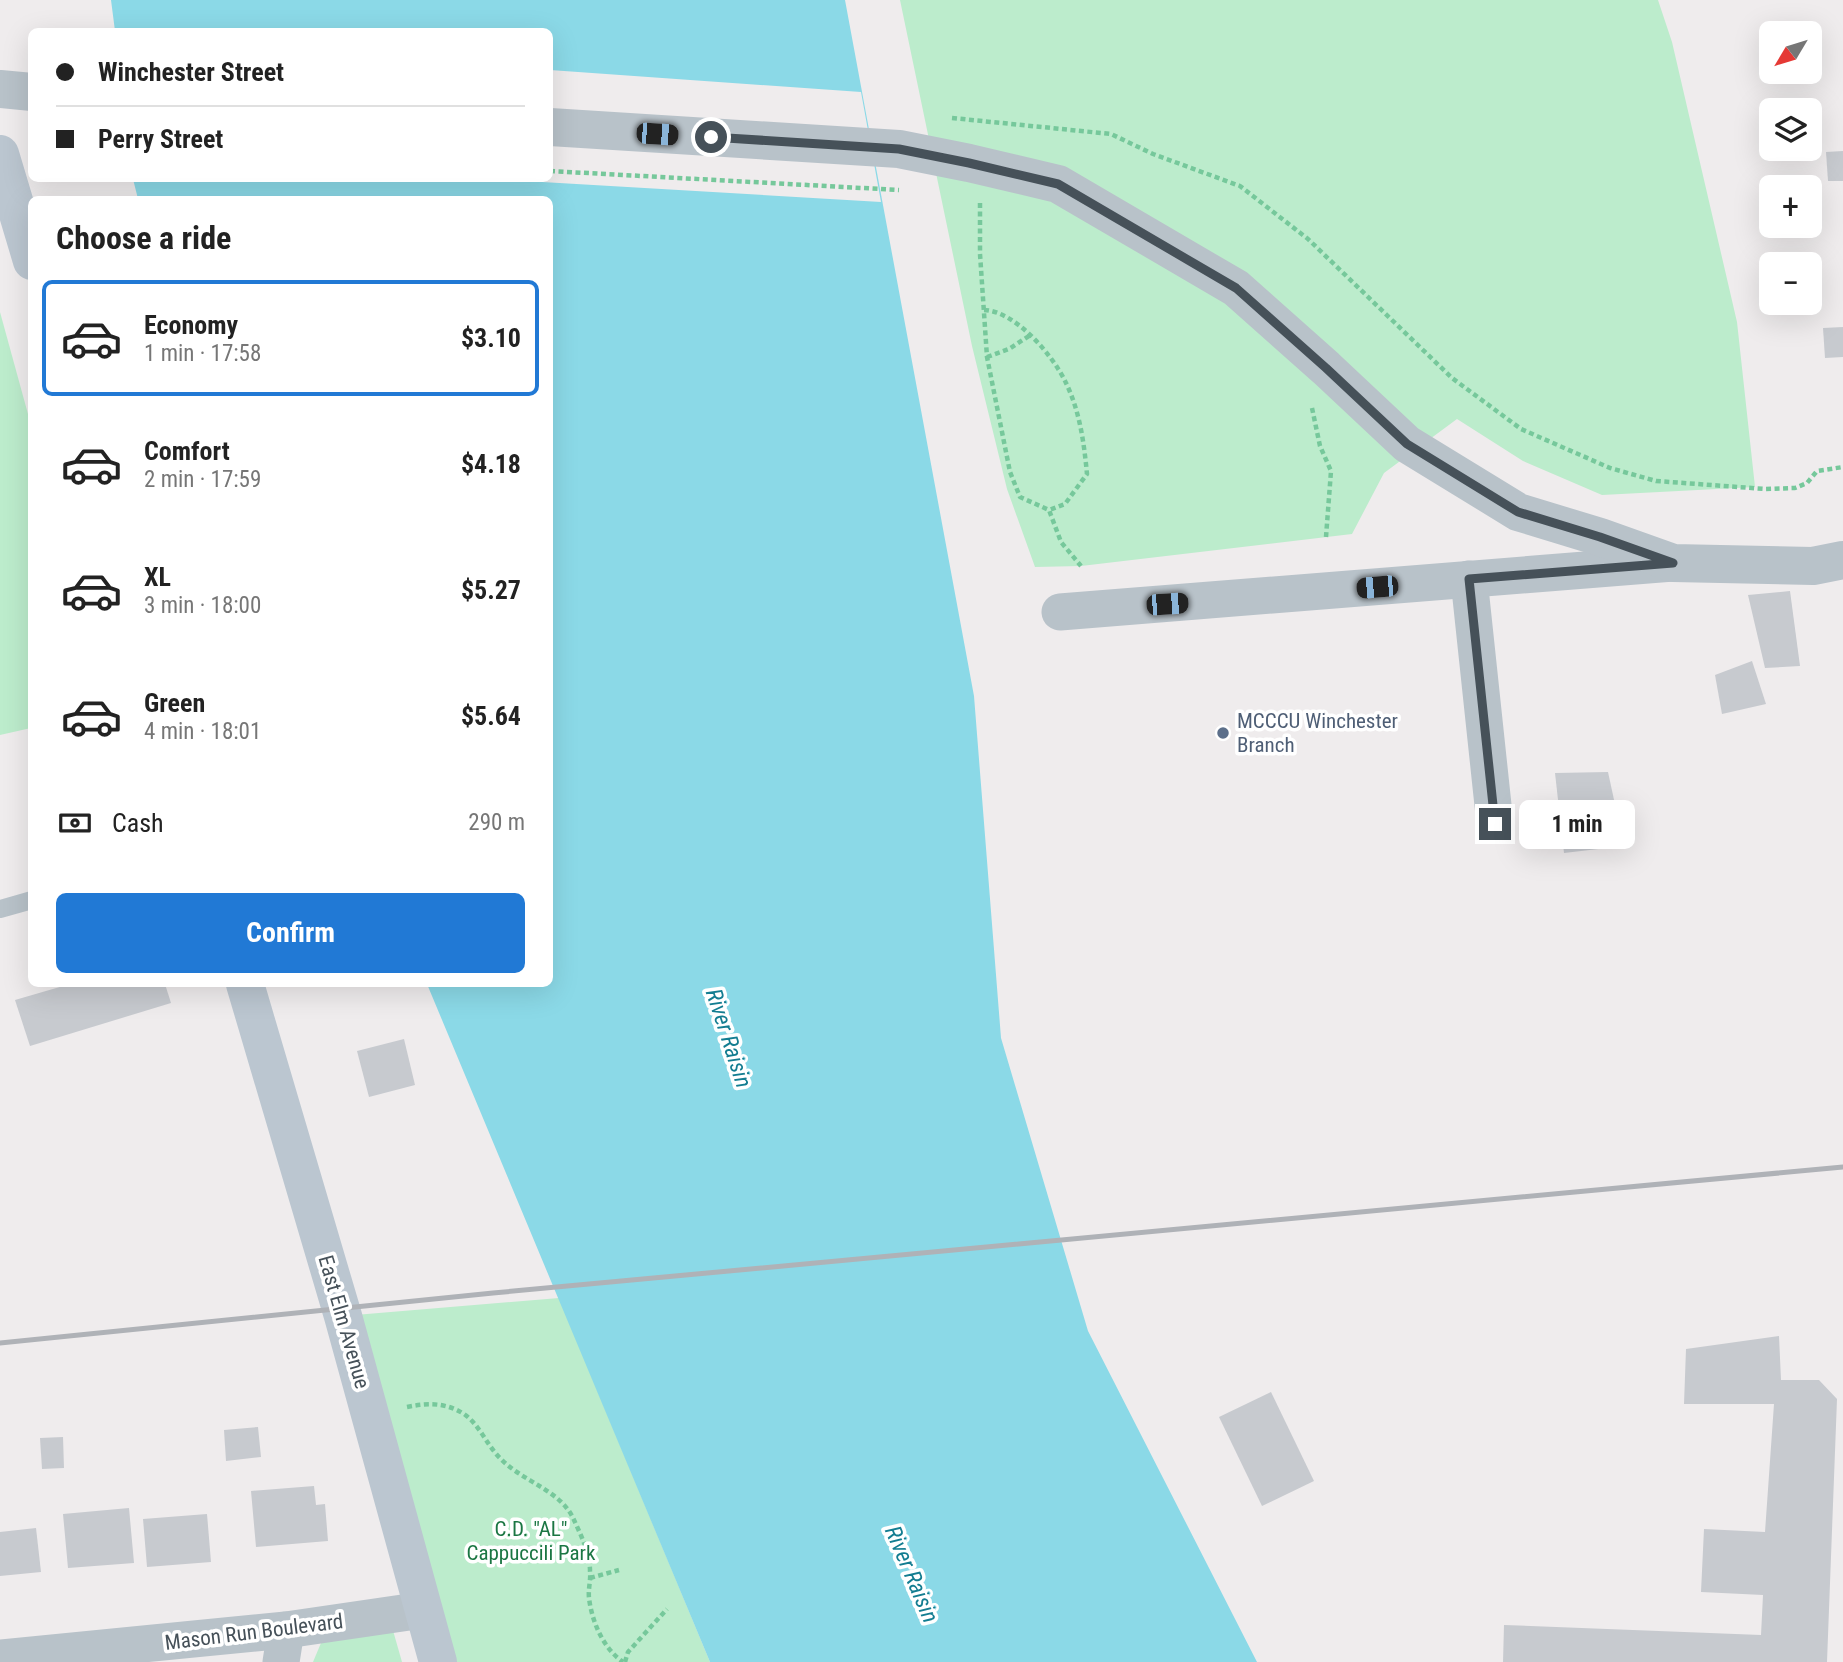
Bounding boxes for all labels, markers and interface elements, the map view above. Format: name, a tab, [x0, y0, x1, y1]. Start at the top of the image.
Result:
north arrow	[1759, 21, 1822, 84]
map controls	[1759, 21, 1822, 315]
text: Winchester Street	[98, 57, 284, 87]
button: layers	[1759, 98, 1822, 161]
route start	[695, 121, 727, 153]
car	[636, 122, 679, 146]
text: Perry Street	[98, 124, 223, 154]
button: +	[1759, 175, 1822, 238]
text: Choose a ride	[56, 219, 231, 257]
button: −	[1759, 252, 1822, 315]
icon: car	[60, 307, 123, 370]
text: Economy	[144, 310, 238, 340]
text: $3.10	[461, 323, 521, 353]
text: 1 min · 17:58	[144, 340, 261, 367]
icon: car	[60, 433, 123, 496]
text: Comfort	[144, 436, 230, 466]
text: $4.18	[461, 449, 521, 479]
text: 2 min · 17:59	[144, 466, 261, 493]
icon: car	[60, 559, 123, 622]
text: XL	[144, 562, 171, 592]
text: $5.27	[461, 575, 521, 605]
car	[1356, 575, 1399, 599]
text: 3 min · 18:00	[144, 592, 261, 619]
car	[1146, 592, 1189, 616]
icon: car	[60, 685, 123, 748]
text: Green	[144, 688, 205, 718]
text: $5.64	[461, 701, 521, 731]
place label: MCCCU Winchester Branch	[1237, 709, 1398, 757]
text: 4 min · 18:01	[144, 718, 261, 745]
marker: MCCCU Winchester Branch	[1215, 725, 1231, 741]
callout: 1 min	[1520, 800, 1635, 848]
icon: cash	[56, 804, 94, 842]
text: Cash	[112, 808, 164, 838]
route end	[1479, 808, 1511, 840]
text: 290 m	[468, 809, 525, 836]
text: 1 min	[1551, 811, 1603, 838]
button: Confirm	[56, 893, 525, 973]
water label: River Raisin	[700, 985, 757, 1091]
street label: East Elm Avenue	[314, 1253, 375, 1392]
park label: C.D. "AL" Cappuccili Park	[467, 1517, 596, 1565]
water label: River Raisin	[879, 1522, 944, 1627]
street label: Mason Run Boulevard	[163, 1609, 345, 1655]

